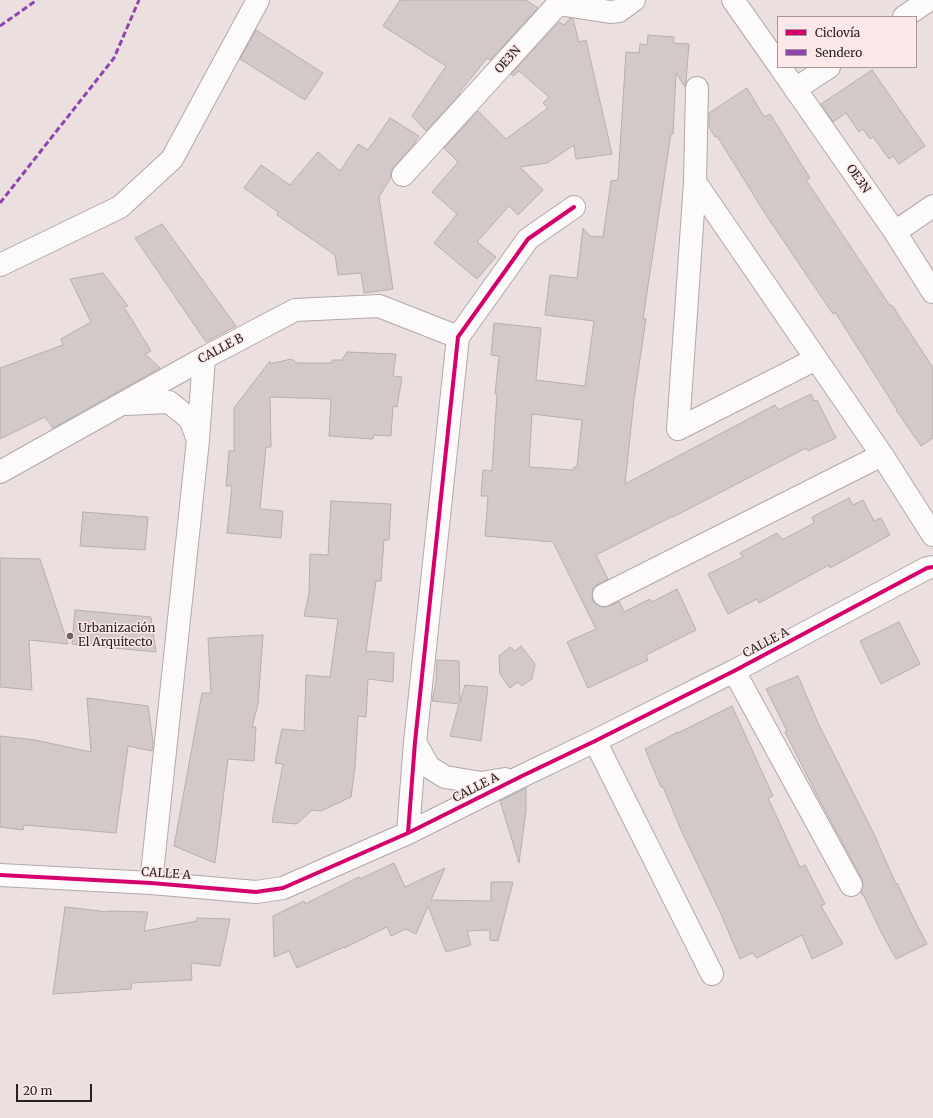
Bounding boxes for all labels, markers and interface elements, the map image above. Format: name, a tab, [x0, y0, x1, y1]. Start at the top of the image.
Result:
legend	[777, 16, 917, 68]
text: Ciclovía	[815, 25, 860, 40]
street label: OE3N	[492, 43, 524, 77]
text: Sendero	[815, 45, 862, 60]
street label: OE3N	[843, 162, 873, 196]
street label: CALLE B	[196, 331, 246, 367]
place label: Urbanización El Arquitecto	[78, 622, 155, 650]
street label: CALLE A	[741, 625, 791, 661]
marker: Urbanización El Arquitecto	[65, 631, 75, 641]
street label: CALLE A	[451, 770, 501, 806]
street label: CALLE A	[141, 865, 191, 883]
scale bar	[18, 1076, 94, 1102]
text: 20 m	[23, 1083, 52, 1098]

